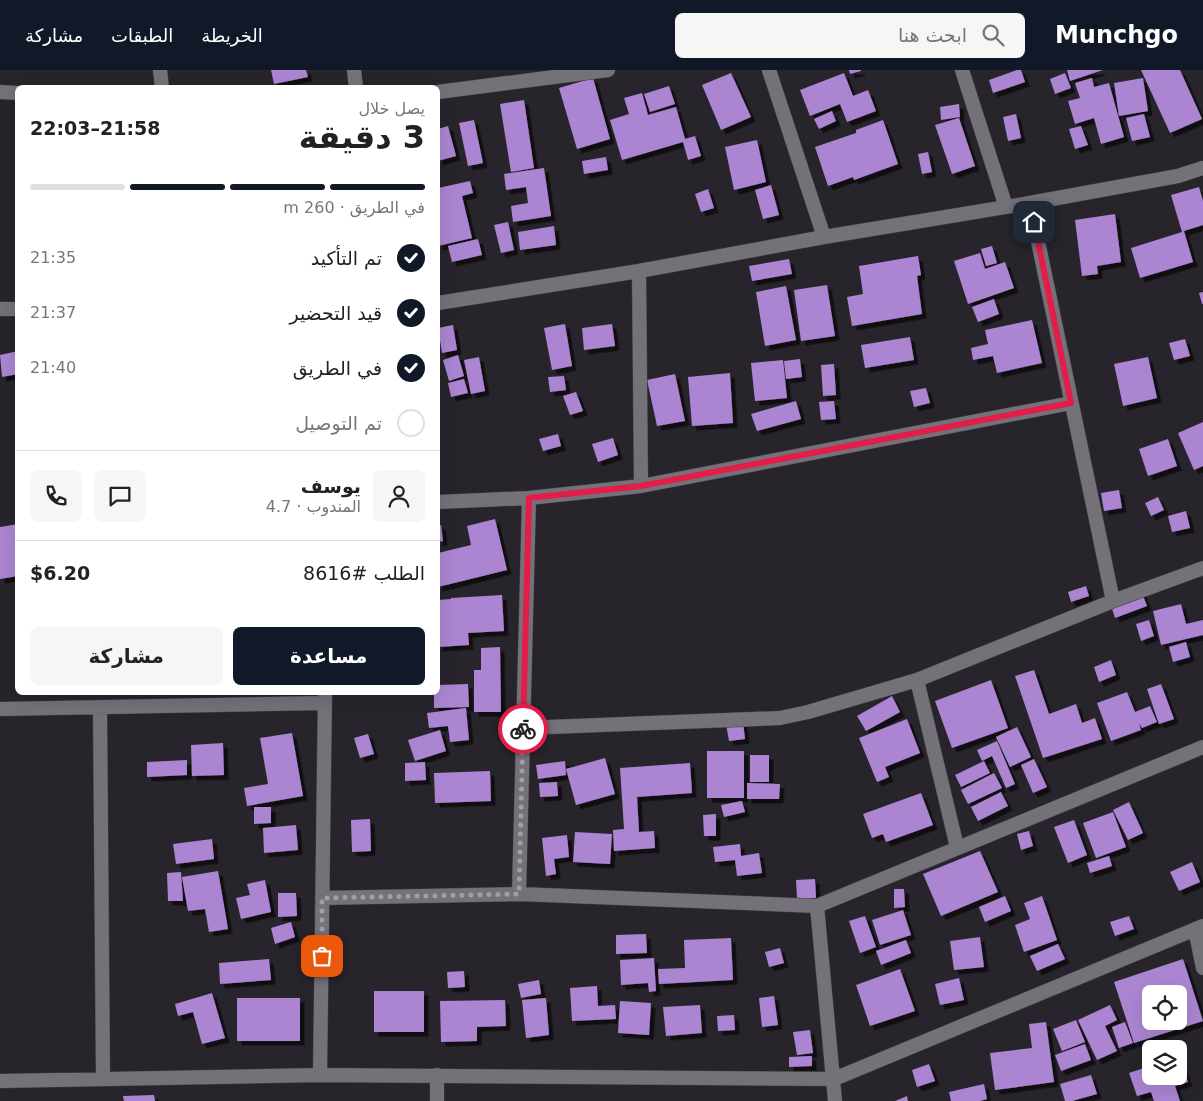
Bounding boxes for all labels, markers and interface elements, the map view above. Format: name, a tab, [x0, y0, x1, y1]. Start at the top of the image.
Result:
search box	[675, 13, 1025, 58]
icon: search	[979, 21, 1007, 49]
text: Munchgo	[1055, 21, 1178, 49]
text: ابحث هنا	[898, 24, 967, 46]
text: مشاركة	[25, 25, 83, 46]
text: الطبقات	[111, 25, 173, 46]
text: الخريطة	[201, 25, 263, 46]
text: يصل خلال	[358, 99, 425, 118]
text: 21:58–22:03	[30, 117, 160, 139]
text: 3 دقيقة	[299, 118, 425, 156]
text: في الطريق · 260 m	[283, 198, 425, 217]
pin	[1013, 201, 1055, 243]
icon: home	[1020, 208, 1048, 236]
icon: check	[397, 244, 425, 272]
text: تم التأكيد	[311, 247, 382, 269]
text: 21:35	[30, 248, 76, 267]
icon: check	[397, 299, 425, 327]
text: قيد التحضير	[289, 302, 382, 324]
text: 21:37	[30, 303, 76, 322]
icon: check	[397, 354, 425, 382]
text: في الطريق	[293, 357, 382, 379]
text: 21:40	[30, 358, 76, 377]
text: تم التوصيل	[295, 412, 382, 434]
button: phone	[30, 470, 82, 522]
button: chat	[94, 470, 146, 522]
button: person	[373, 470, 425, 522]
text: يوسف	[301, 475, 361, 497]
text: المندوب · 4.7	[266, 497, 361, 516]
text: $6.20	[30, 562, 90, 584]
text: الطلب #8616	[303, 562, 425, 584]
button: مشاركة	[30, 627, 223, 685]
button: مساعدة	[233, 627, 425, 685]
courier	[498, 704, 548, 754]
icon: bike	[509, 715, 537, 743]
pin	[301, 935, 343, 977]
icon: bag	[308, 942, 336, 970]
map controls	[1142, 985, 1187, 1085]
button: locate	[1142, 985, 1187, 1030]
button: layers	[1142, 1040, 1187, 1085]

